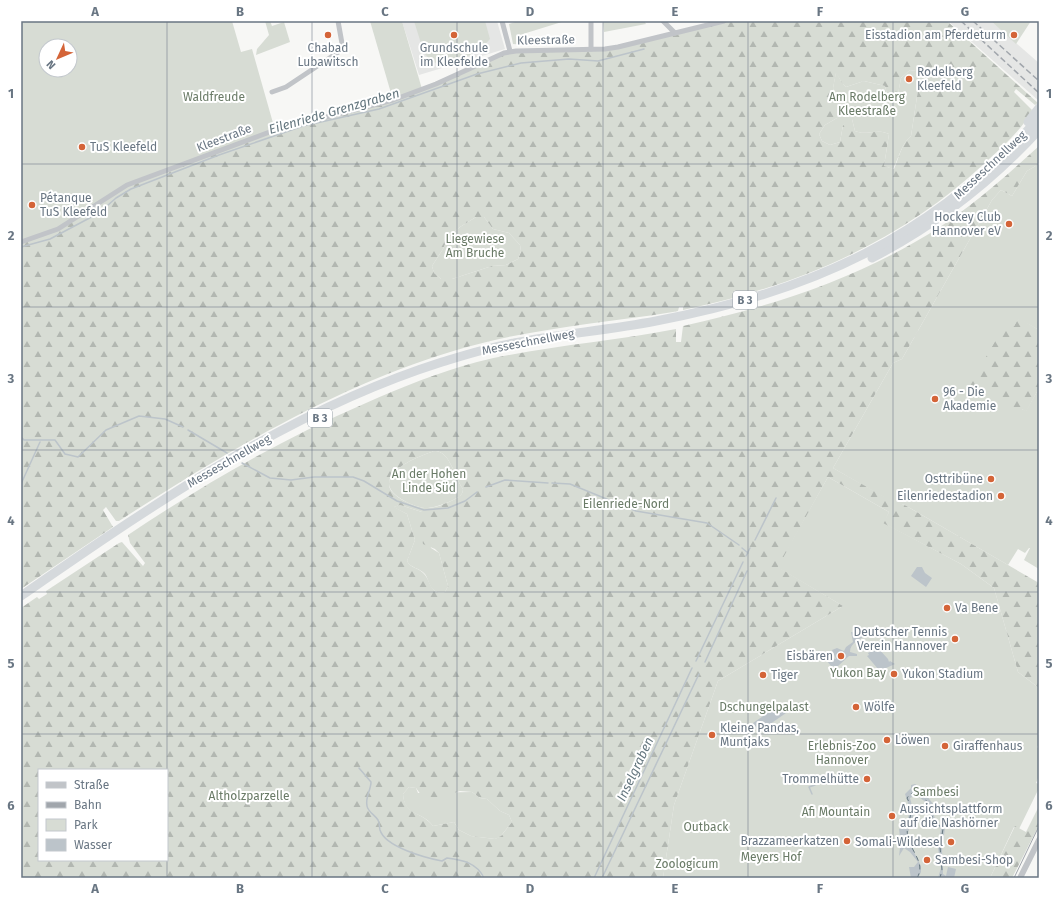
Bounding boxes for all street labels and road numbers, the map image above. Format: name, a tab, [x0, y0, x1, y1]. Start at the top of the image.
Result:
street label: Kleestraße	[517, 32, 575, 48]
street label: Kleestraße	[194, 121, 254, 155]
street label: Messeschnellweg	[951, 127, 1030, 202]
road number: B 3	[733, 291, 757, 309]
street label: Messeschnellweg	[481, 326, 576, 358]
road number: B 3	[308, 409, 332, 427]
street label: Messeschnellweg	[185, 431, 274, 491]

